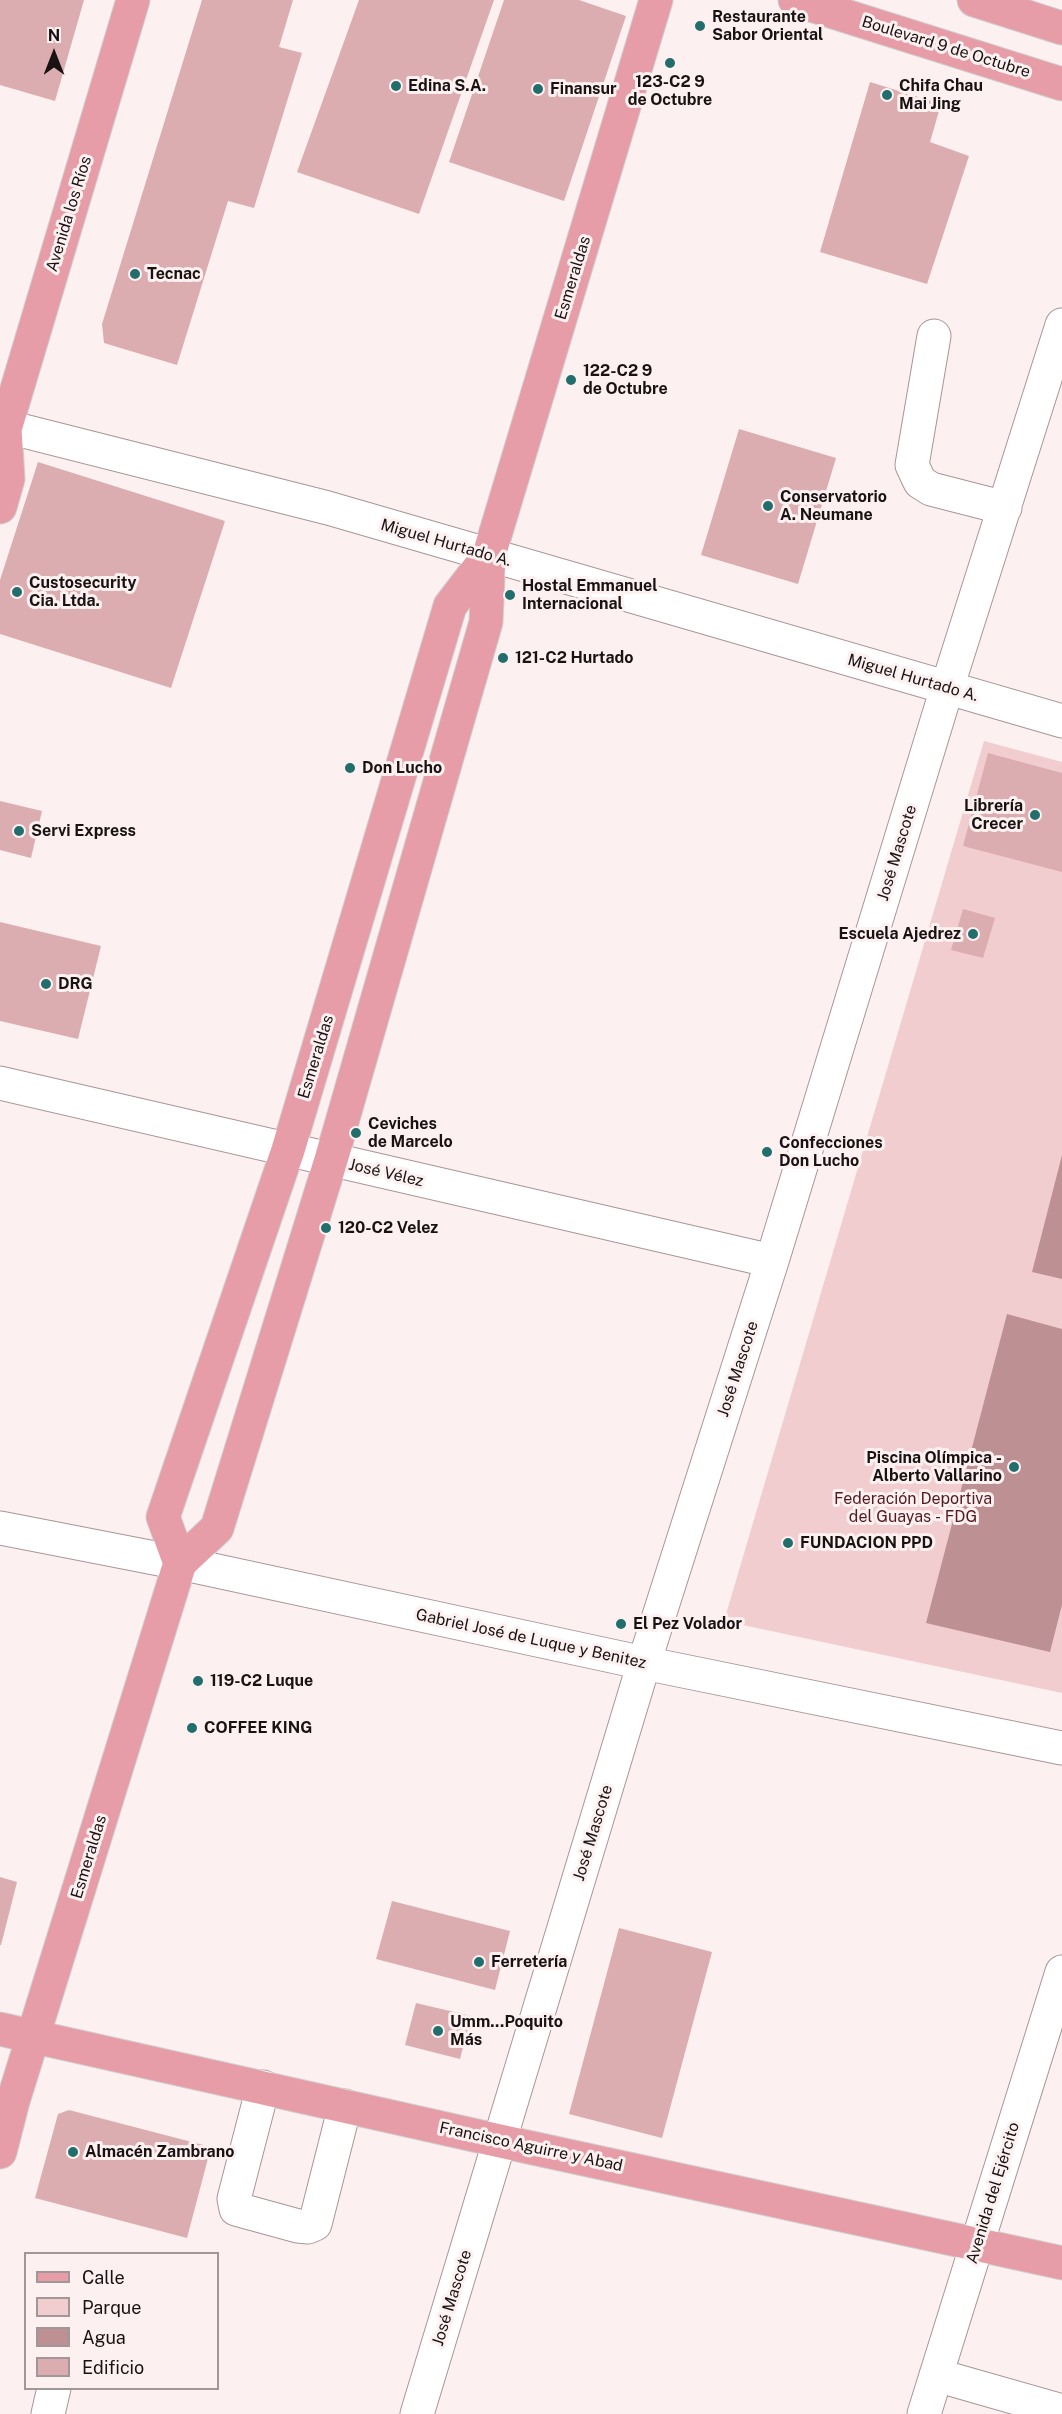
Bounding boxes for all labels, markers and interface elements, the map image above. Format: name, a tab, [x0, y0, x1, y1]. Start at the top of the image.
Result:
place label: Restaurante Sabor Oriental	[712, 7, 823, 45]
street label: Boulevard 9 de Octubre	[859, 12, 1033, 82]
marker: Restaurante Sabor Oriental	[693, 19, 707, 33]
north arrow	[24, 24, 84, 84]
text: N	[48, 26, 60, 45]
marker: 123-C2 9 de Octubre	[663, 56, 677, 70]
place label: 123-C2 9 de Octubre	[628, 72, 712, 110]
place label: Edina S.A.	[408, 76, 486, 96]
place label: Chifa Chau Mai Jing	[899, 76, 983, 114]
marker: Edina S.A.	[389, 79, 403, 93]
place label: Finansur	[550, 79, 617, 99]
marker: Finansur	[531, 82, 545, 96]
marker: Chifa Chau Mai Jing	[880, 88, 894, 102]
street label: Avenida los Ríos	[42, 154, 96, 274]
street label: Esmeraldas	[551, 234, 595, 322]
place label: Tecnac	[147, 264, 201, 284]
marker: Tecnac	[128, 267, 142, 281]
place label: 122-C2 9 de Octubre	[583, 361, 668, 399]
marker: 122-C2 9 de Octubre	[564, 373, 578, 387]
place label: Conservatorio A. Neumane	[780, 487, 887, 525]
marker: Conservatorio A. Neumane	[761, 499, 775, 513]
street label: Miguel Hurtado A.	[378, 515, 514, 571]
place label: Custosecurity Cia. Ltda.	[29, 573, 136, 611]
place label: Hostal Emmanuel Internacional	[522, 576, 657, 614]
marker: Custosecurity Cia. Ltda.	[10, 585, 24, 599]
marker: Hostal Emmanuel Internacional	[503, 588, 517, 602]
place label: 121-C2 Hurtado	[515, 648, 633, 668]
street label: Miguel Hurtado A.	[845, 650, 981, 706]
marker: 121-C2 Hurtado	[496, 651, 510, 665]
place label: Don Lucho	[362, 758, 442, 778]
marker: Don Lucho	[343, 761, 357, 775]
place label: Librería Crecer	[964, 796, 1023, 834]
street label: José Mascote	[873, 803, 921, 903]
marker: Librería Crecer	[1028, 808, 1042, 822]
place label: Servi Express	[31, 821, 136, 841]
marker: Servi Express	[12, 824, 26, 838]
place label: Escuela Ajedrez	[838, 924, 961, 944]
marker: Escuela Ajedrez	[966, 927, 980, 941]
place label: DRG	[58, 974, 93, 994]
marker: DRG	[39, 977, 53, 991]
street label: Esmeraldas	[294, 1013, 338, 1101]
place label: Ceviches de Marcelo	[368, 1114, 453, 1152]
marker: Ceviches de Marcelo	[349, 1126, 363, 1140]
place label: Confecciones Don Lucho	[779, 1133, 883, 1171]
marker: Confecciones Don Lucho	[760, 1145, 774, 1159]
street label: José Vélez	[347, 1155, 425, 1191]
place label: 120-C2 Velez	[338, 1218, 438, 1238]
marker: 120-C2 Velez	[319, 1221, 333, 1235]
street label: José Mascote	[713, 1319, 763, 1419]
place label: Piscina Olímpica - Alberto Vallarino	[866, 1448, 1002, 1486]
marker: Piscina Olímpica - Alberto Vallarino	[1007, 1460, 1021, 1474]
park label: Federación Deportiva del Guayas - FDG	[834, 1489, 992, 1527]
place label: FUNDACION PPD	[800, 1533, 933, 1553]
marker: FUNDACION PPD	[781, 1536, 795, 1550]
street label: Gabriel José de Luque y Benitez	[414, 1605, 648, 1673]
place label: El Pez Volador	[633, 1614, 742, 1634]
marker: El Pez Volador	[614, 1617, 628, 1631]
place label: 119-C2 Luque	[210, 1671, 313, 1691]
marker: 119-C2 Luque	[191, 1674, 205, 1688]
place label: COFFEE KING	[204, 1718, 312, 1738]
marker: COFFEE KING	[185, 1721, 199, 1735]
street label: José Mascote	[569, 1783, 617, 1883]
street label: Esmeraldas	[67, 1813, 111, 1901]
place label: Ferretería	[491, 1952, 567, 1972]
marker: Ferretería	[472, 1955, 486, 1969]
place label: Umm...Poquito Más	[450, 2012, 563, 2050]
marker: Umm...Poquito Más	[431, 2024, 445, 2038]
street label: Francisco Aguirre y Abad	[438, 2118, 624, 2176]
street label: Avenida del Ejército	[962, 2120, 1024, 2266]
place label: Almacén Zambrano	[85, 2142, 234, 2162]
marker: Almacén Zambrano	[66, 2145, 80, 2159]
street label: José Mascote	[428, 2248, 476, 2348]
legend	[24, 2252, 219, 2390]
text: Calle	[82, 2267, 125, 2288]
text: Parque	[82, 2297, 142, 2318]
text: Agua	[82, 2327, 126, 2348]
text: Edificio	[82, 2357, 144, 2378]

